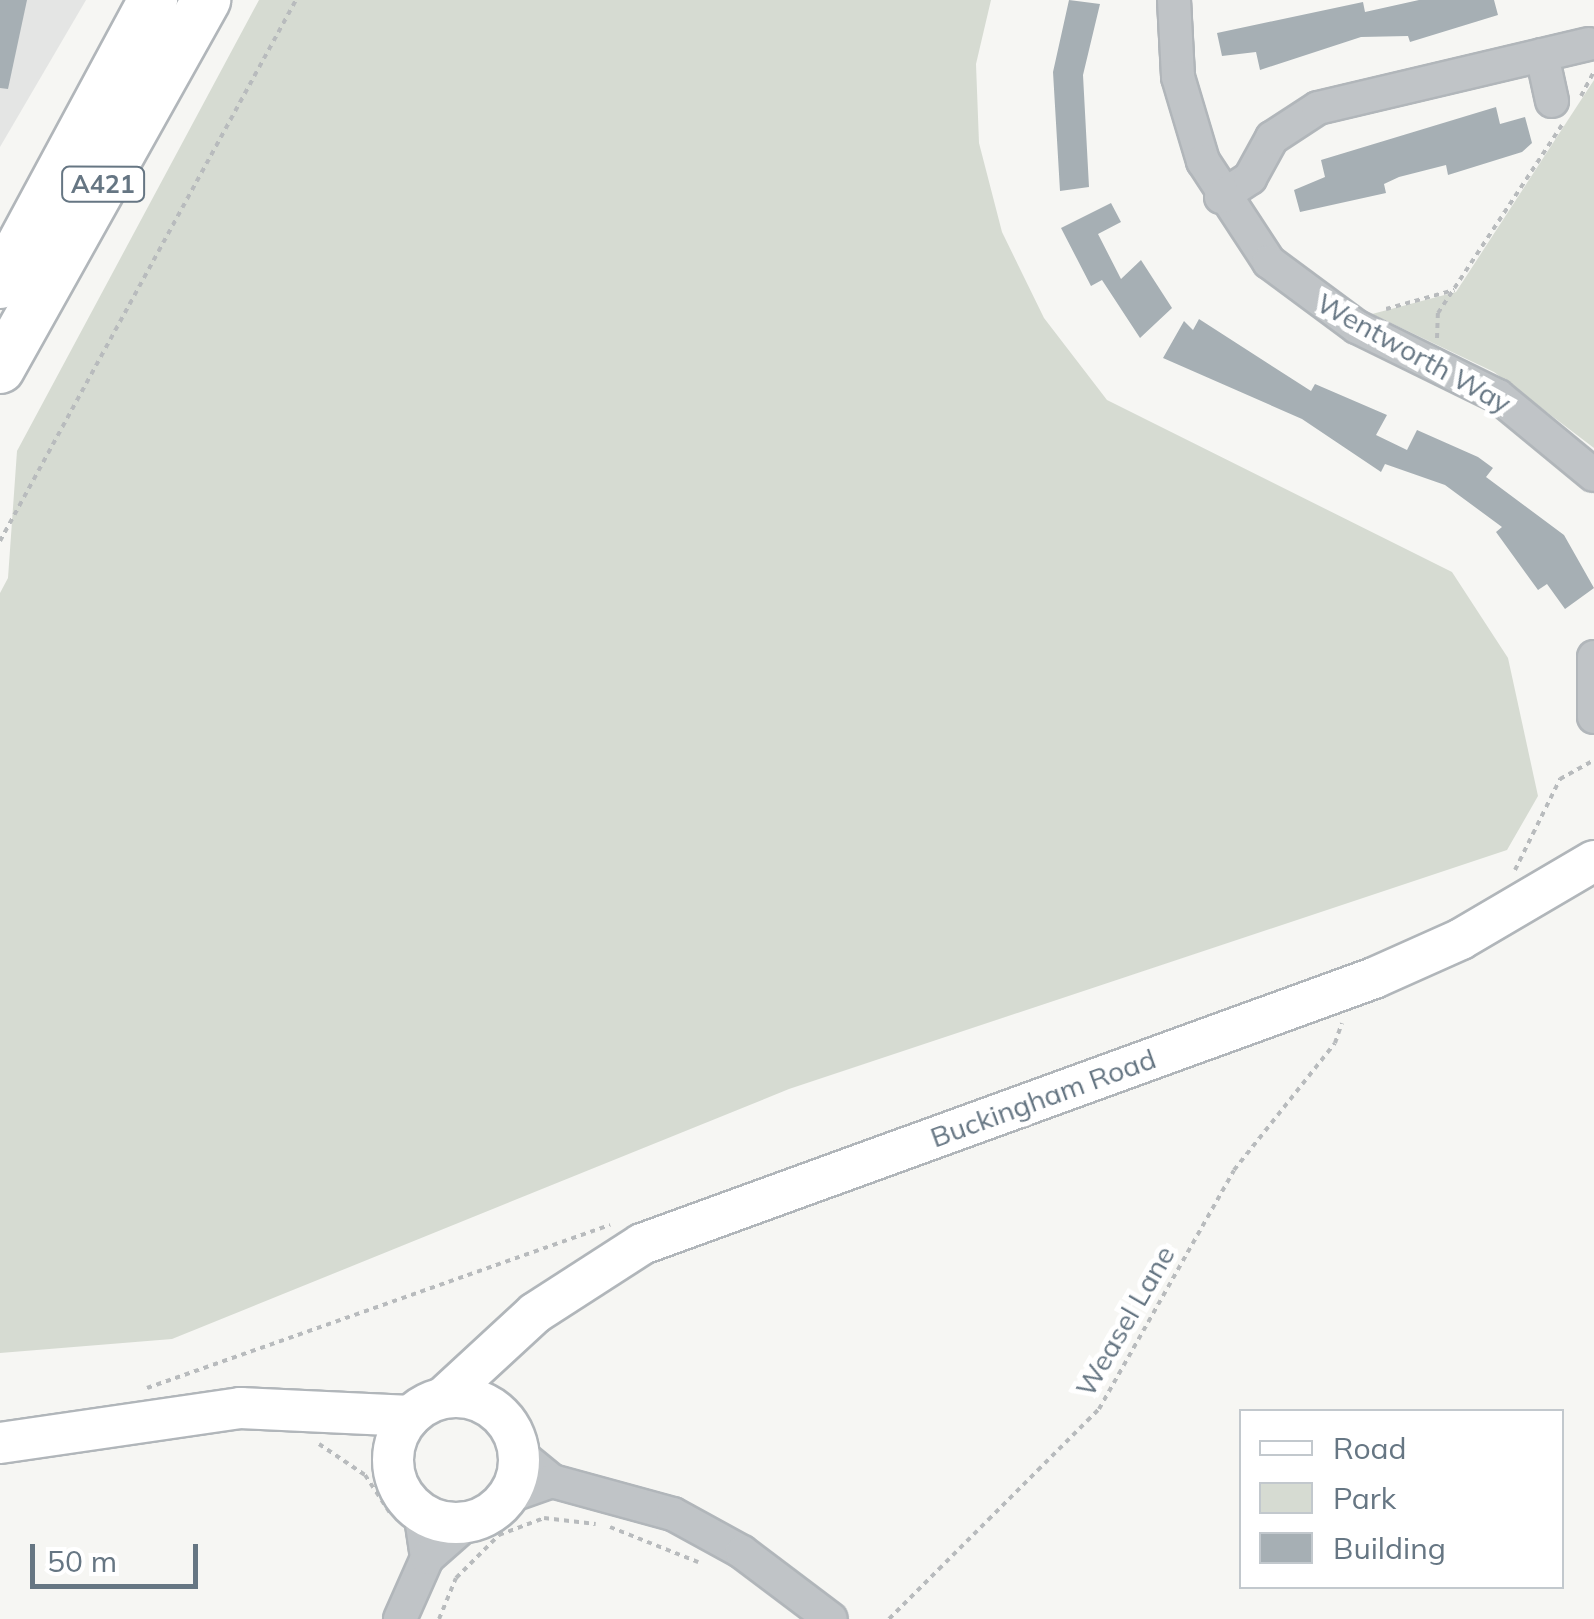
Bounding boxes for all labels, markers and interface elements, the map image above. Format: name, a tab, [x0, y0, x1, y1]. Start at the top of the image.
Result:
road number: A421	[61, 164, 146, 204]
street label: Wentworth Way	[1311, 286, 1517, 420]
street label: Buckingham Road	[926, 1042, 1160, 1154]
street label: Weasel Lane	[1068, 1240, 1182, 1402]
legend	[1239, 1409, 1564, 1589]
text: Road	[1333, 1429, 1407, 1467]
text: Park	[1333, 1479, 1396, 1517]
scale bar	[35, 1524, 202, 1586]
text: Building	[1333, 1529, 1446, 1567]
text: 50 m	[47, 1542, 117, 1580]

